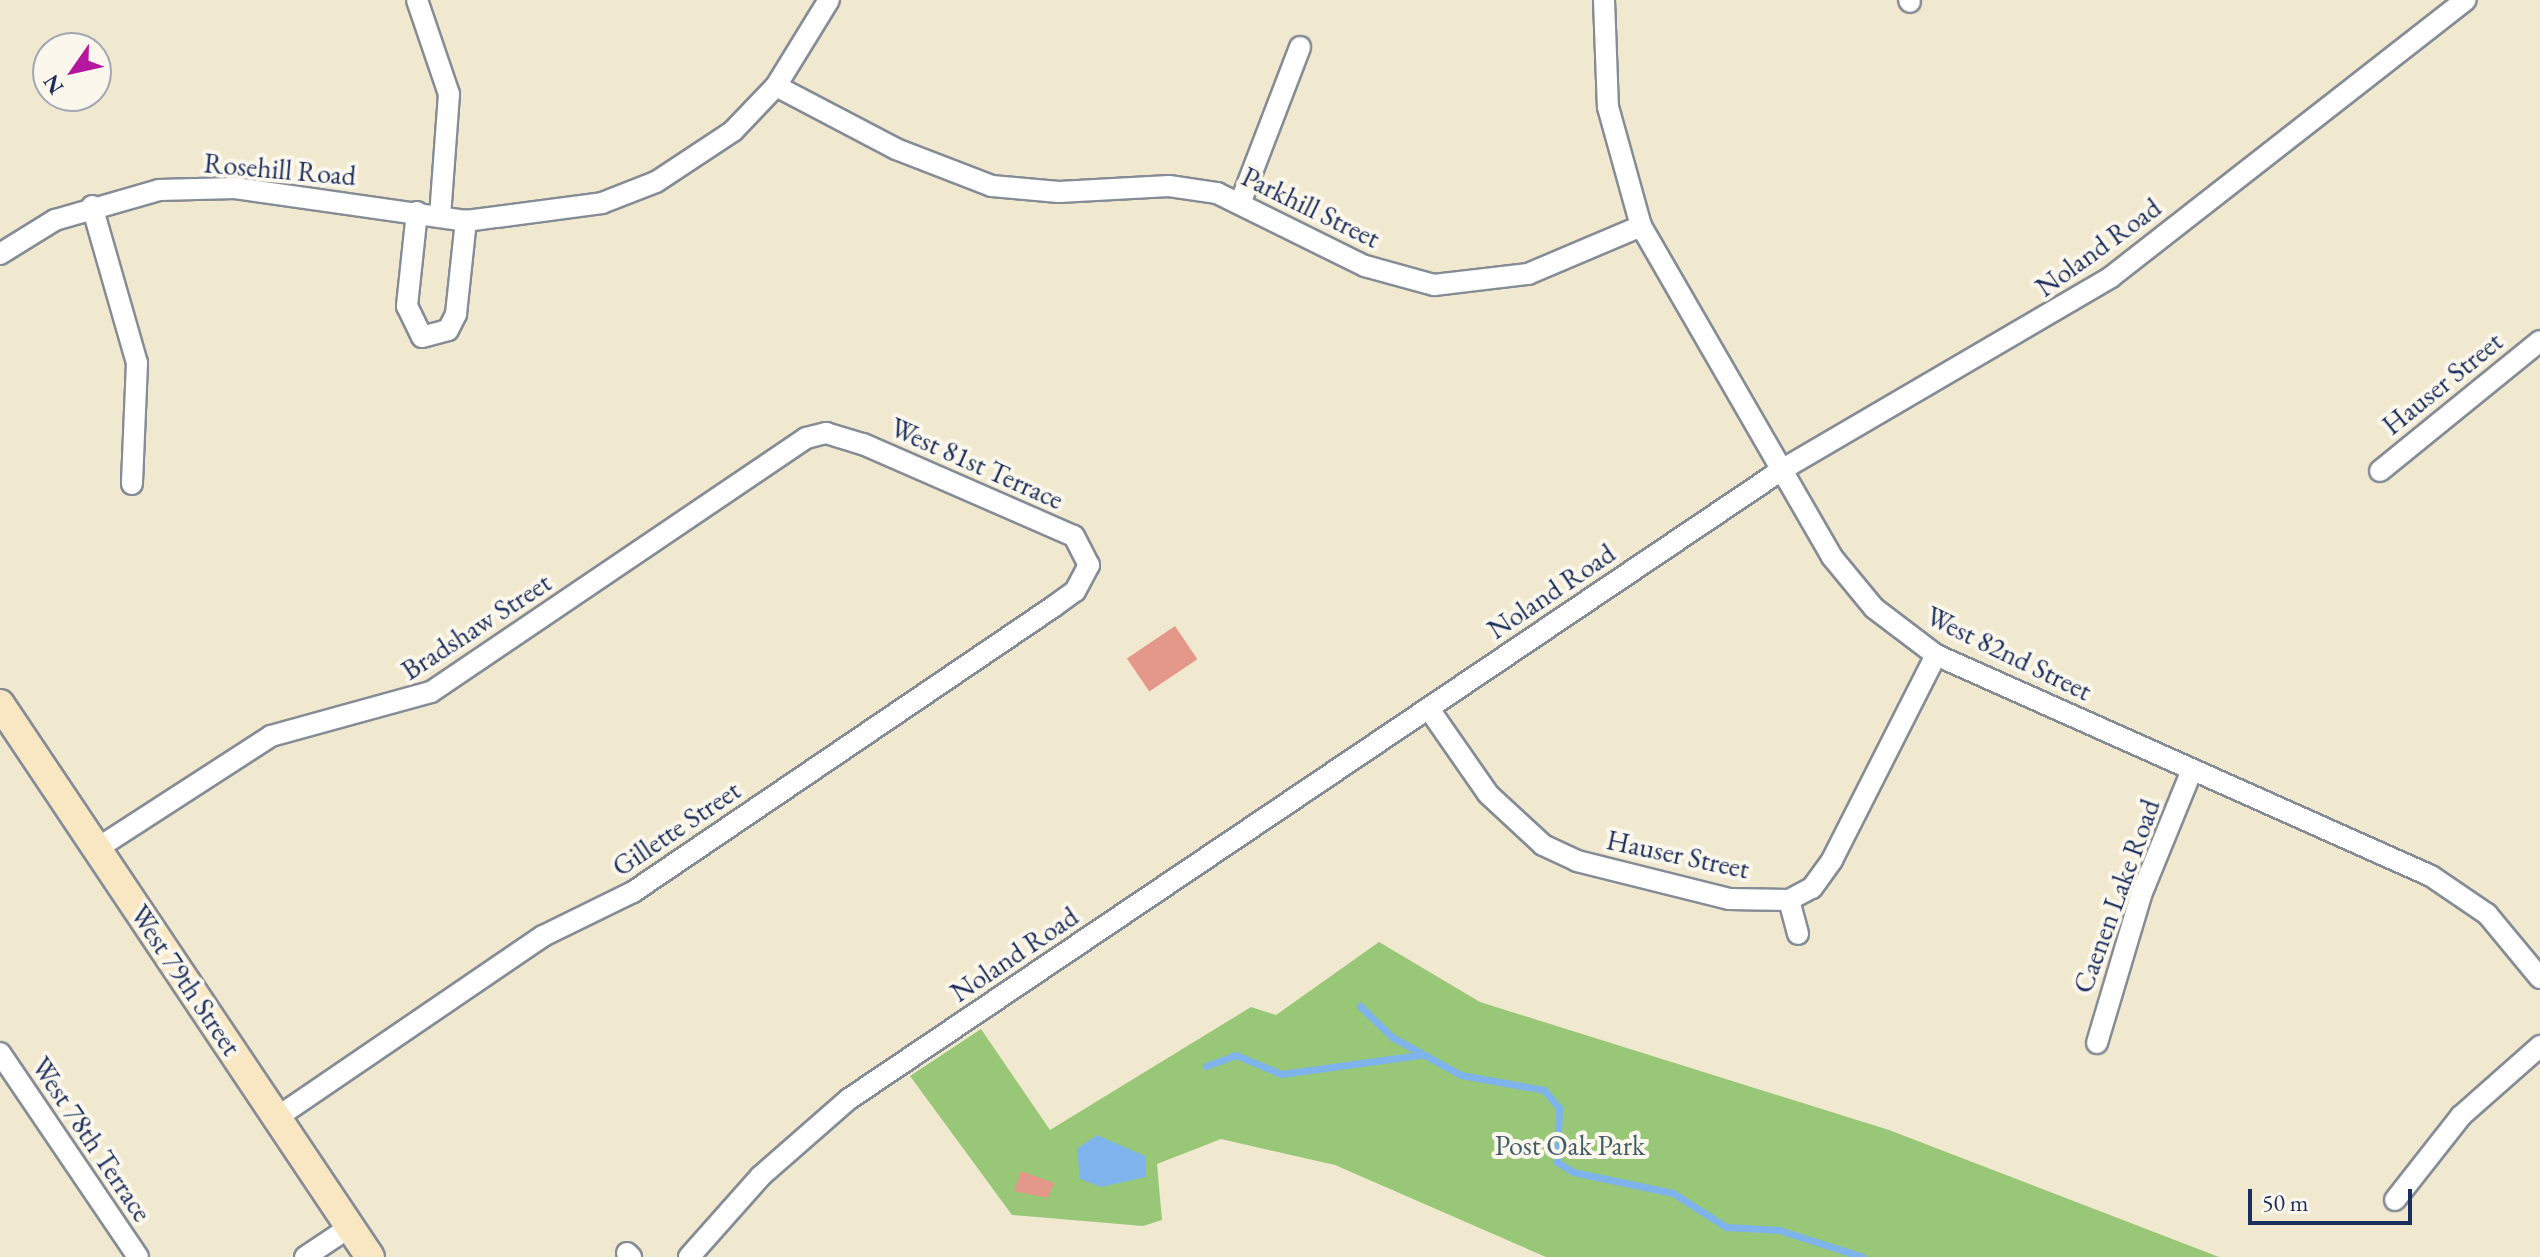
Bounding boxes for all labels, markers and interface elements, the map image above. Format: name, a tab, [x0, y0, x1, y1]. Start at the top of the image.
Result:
north arrow	[32, 32, 112, 112]
text: N	[36, 69, 70, 100]
street label: Rosehill Road	[202, 146, 358, 192]
street label: Parkhill Street	[1236, 159, 1386, 255]
street label: Noland Road	[2029, 190, 2167, 304]
street label: Hauser Street	[2375, 324, 2509, 442]
street label: West 81st Terrace	[885, 410, 1069, 516]
street label: Noland Road	[1481, 536, 1621, 646]
street label: Bradshaw Street	[395, 565, 557, 687]
street label: West 82nd Street	[1921, 598, 2097, 708]
street label: Gillette Street	[606, 773, 746, 883]
street label: Caenen Lake Road	[2065, 794, 2167, 998]
street label: Hauser Street	[1604, 822, 1752, 886]
street label: West 79th Street	[123, 898, 249, 1062]
street label: Noland Road	[944, 899, 1084, 1009]
street label: West 78th Terrace	[25, 1050, 159, 1228]
park label: Post Oak Park	[1495, 1128, 1645, 1162]
scale bar	[2252, 1173, 2416, 1223]
text: 50 m	[2262, 1187, 2309, 1218]

